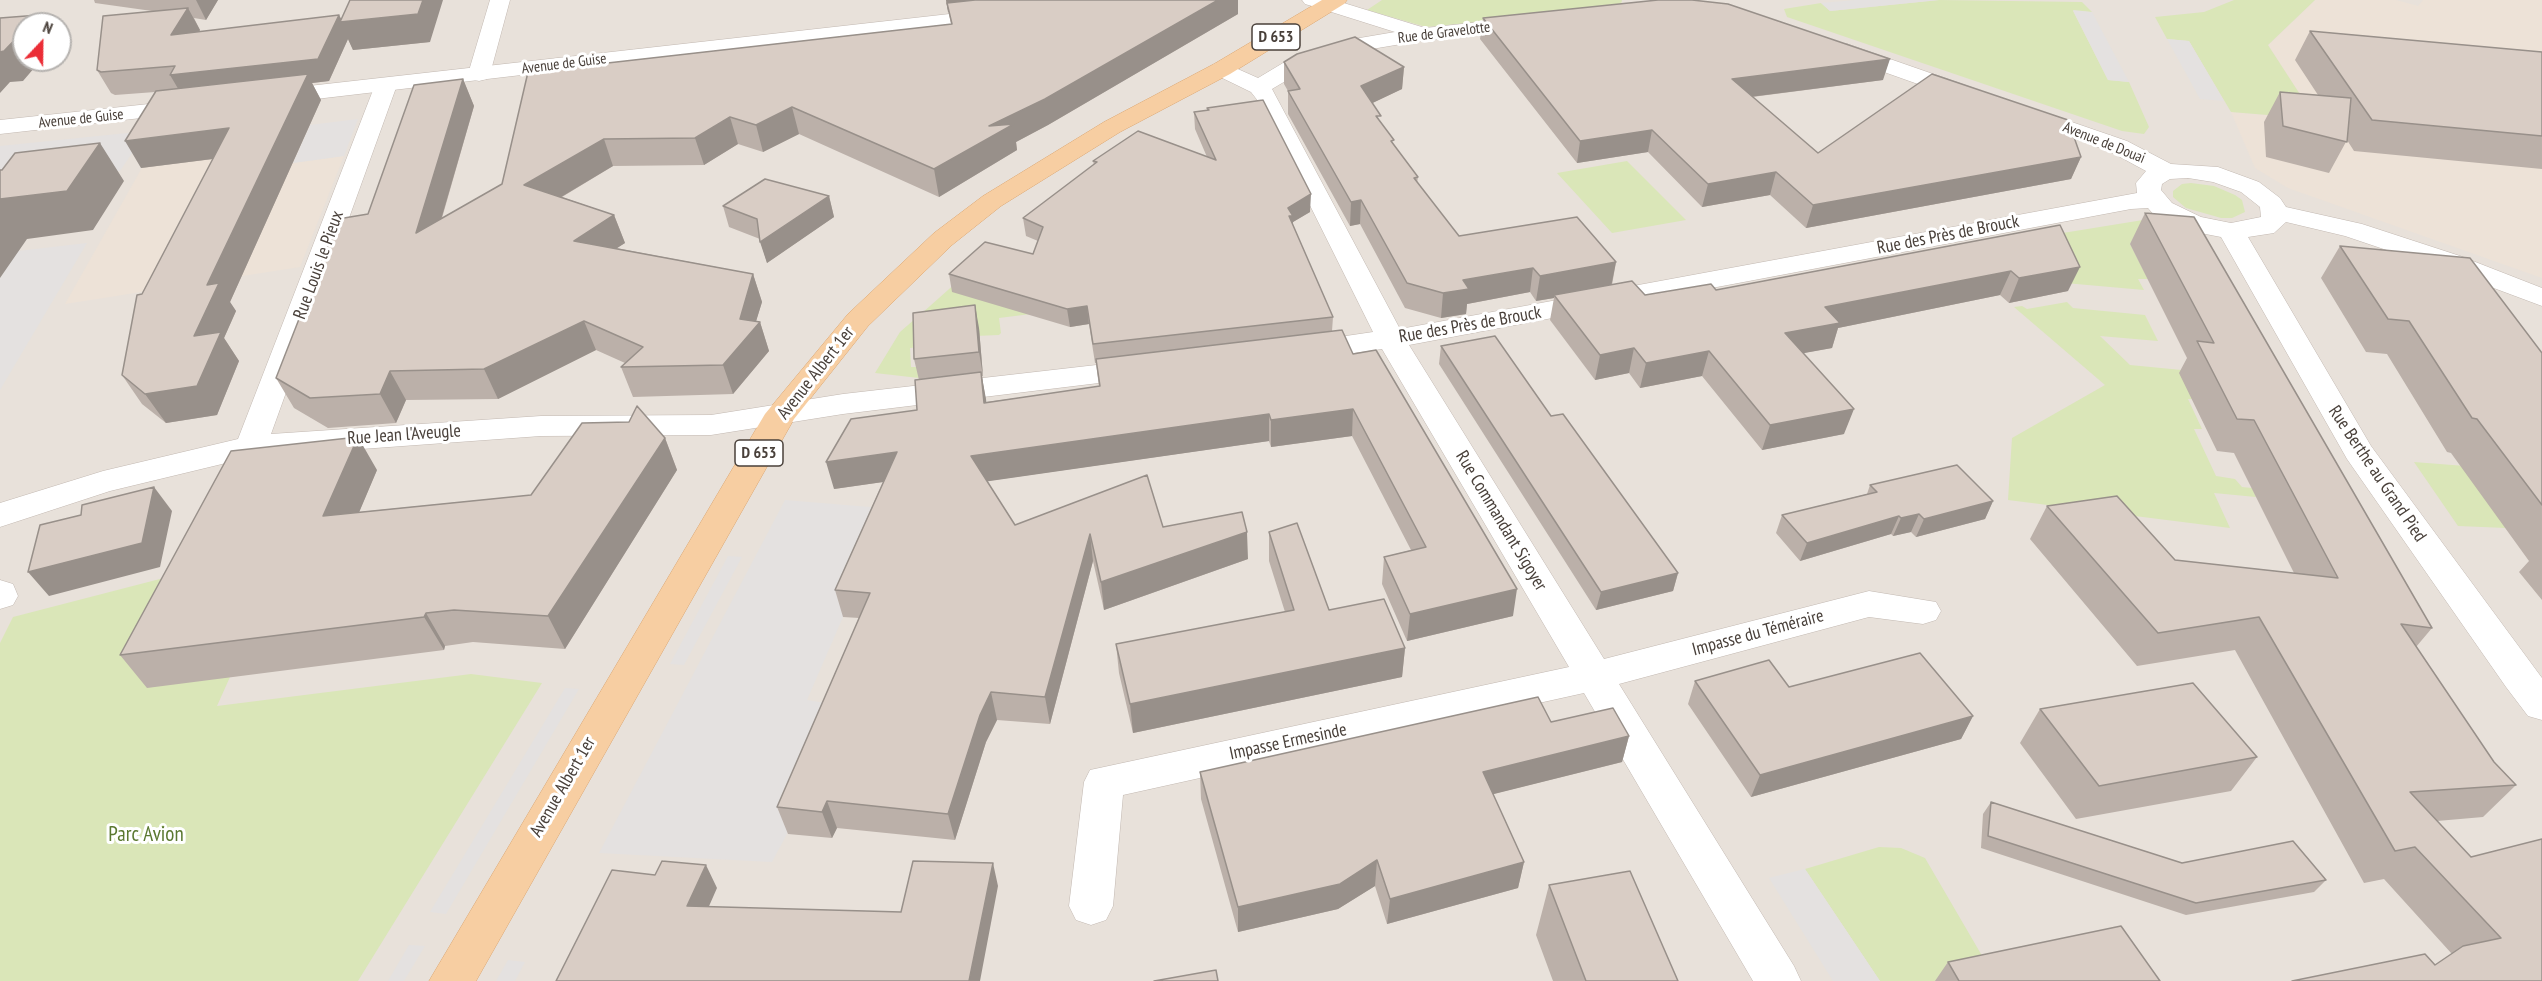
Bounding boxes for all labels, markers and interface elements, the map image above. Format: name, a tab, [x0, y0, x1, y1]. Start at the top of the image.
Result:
north arrow	[12, 12, 72, 72]
text: N	[40, 16, 56, 38]
street label: Rue de Gravelotte	[1397, 18, 1491, 48]
road number: D 653	[1252, 24, 1300, 50]
street label: Avenue de Guise	[521, 50, 607, 78]
street label: Avenue de Guise	[38, 106, 124, 132]
street label: Avenue de Douai	[2060, 118, 2148, 168]
street label: Rue Louis le Pieux	[289, 208, 349, 322]
street label: Rue des Près de Brouck	[1875, 211, 2021, 259]
street label: Rue des Près de Brouck	[1397, 302, 1543, 348]
street label: Avenue Albert 1er	[773, 322, 859, 424]
street label: Rue Berthe au Grand Pied	[2323, 402, 2431, 546]
street label: Rue Jean l'Aveugle	[347, 420, 461, 450]
road number: D 653	[735, 440, 783, 466]
street label: Rue Commandant Sigoyer	[1451, 447, 1551, 595]
street label: Impasse du Téméraire	[1690, 605, 1826, 661]
street label: Impasse Ermesinde	[1227, 719, 1349, 765]
street label: Avenue Albert 1er	[526, 733, 600, 841]
park label: Parc Avion	[108, 822, 184, 848]

